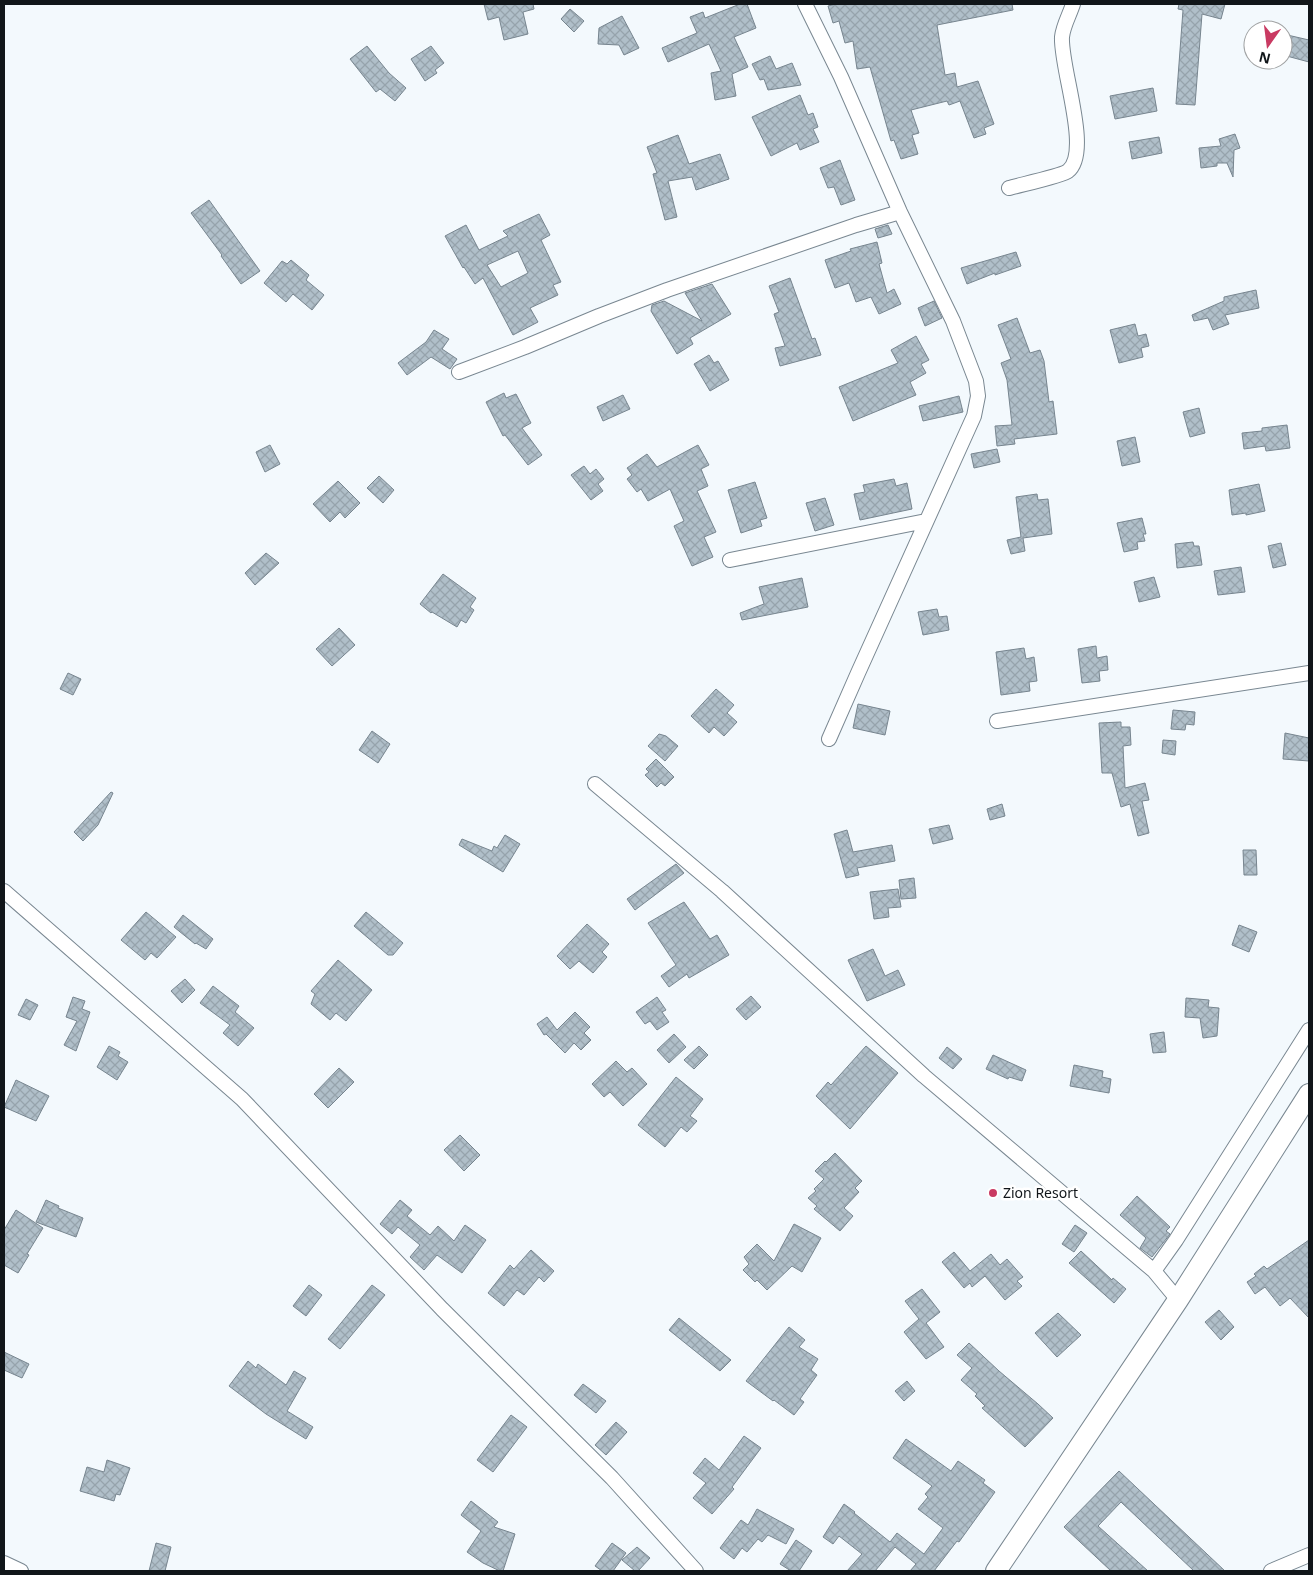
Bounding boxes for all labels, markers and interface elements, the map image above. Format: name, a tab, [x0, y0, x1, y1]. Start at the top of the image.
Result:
north arrow	[1243, 20, 1293, 70]
text: N	[1257, 48, 1273, 69]
place label: Zion Resort	[1003, 1183, 1078, 1202]
marker: Zion Resort	[987, 1187, 999, 1199]

